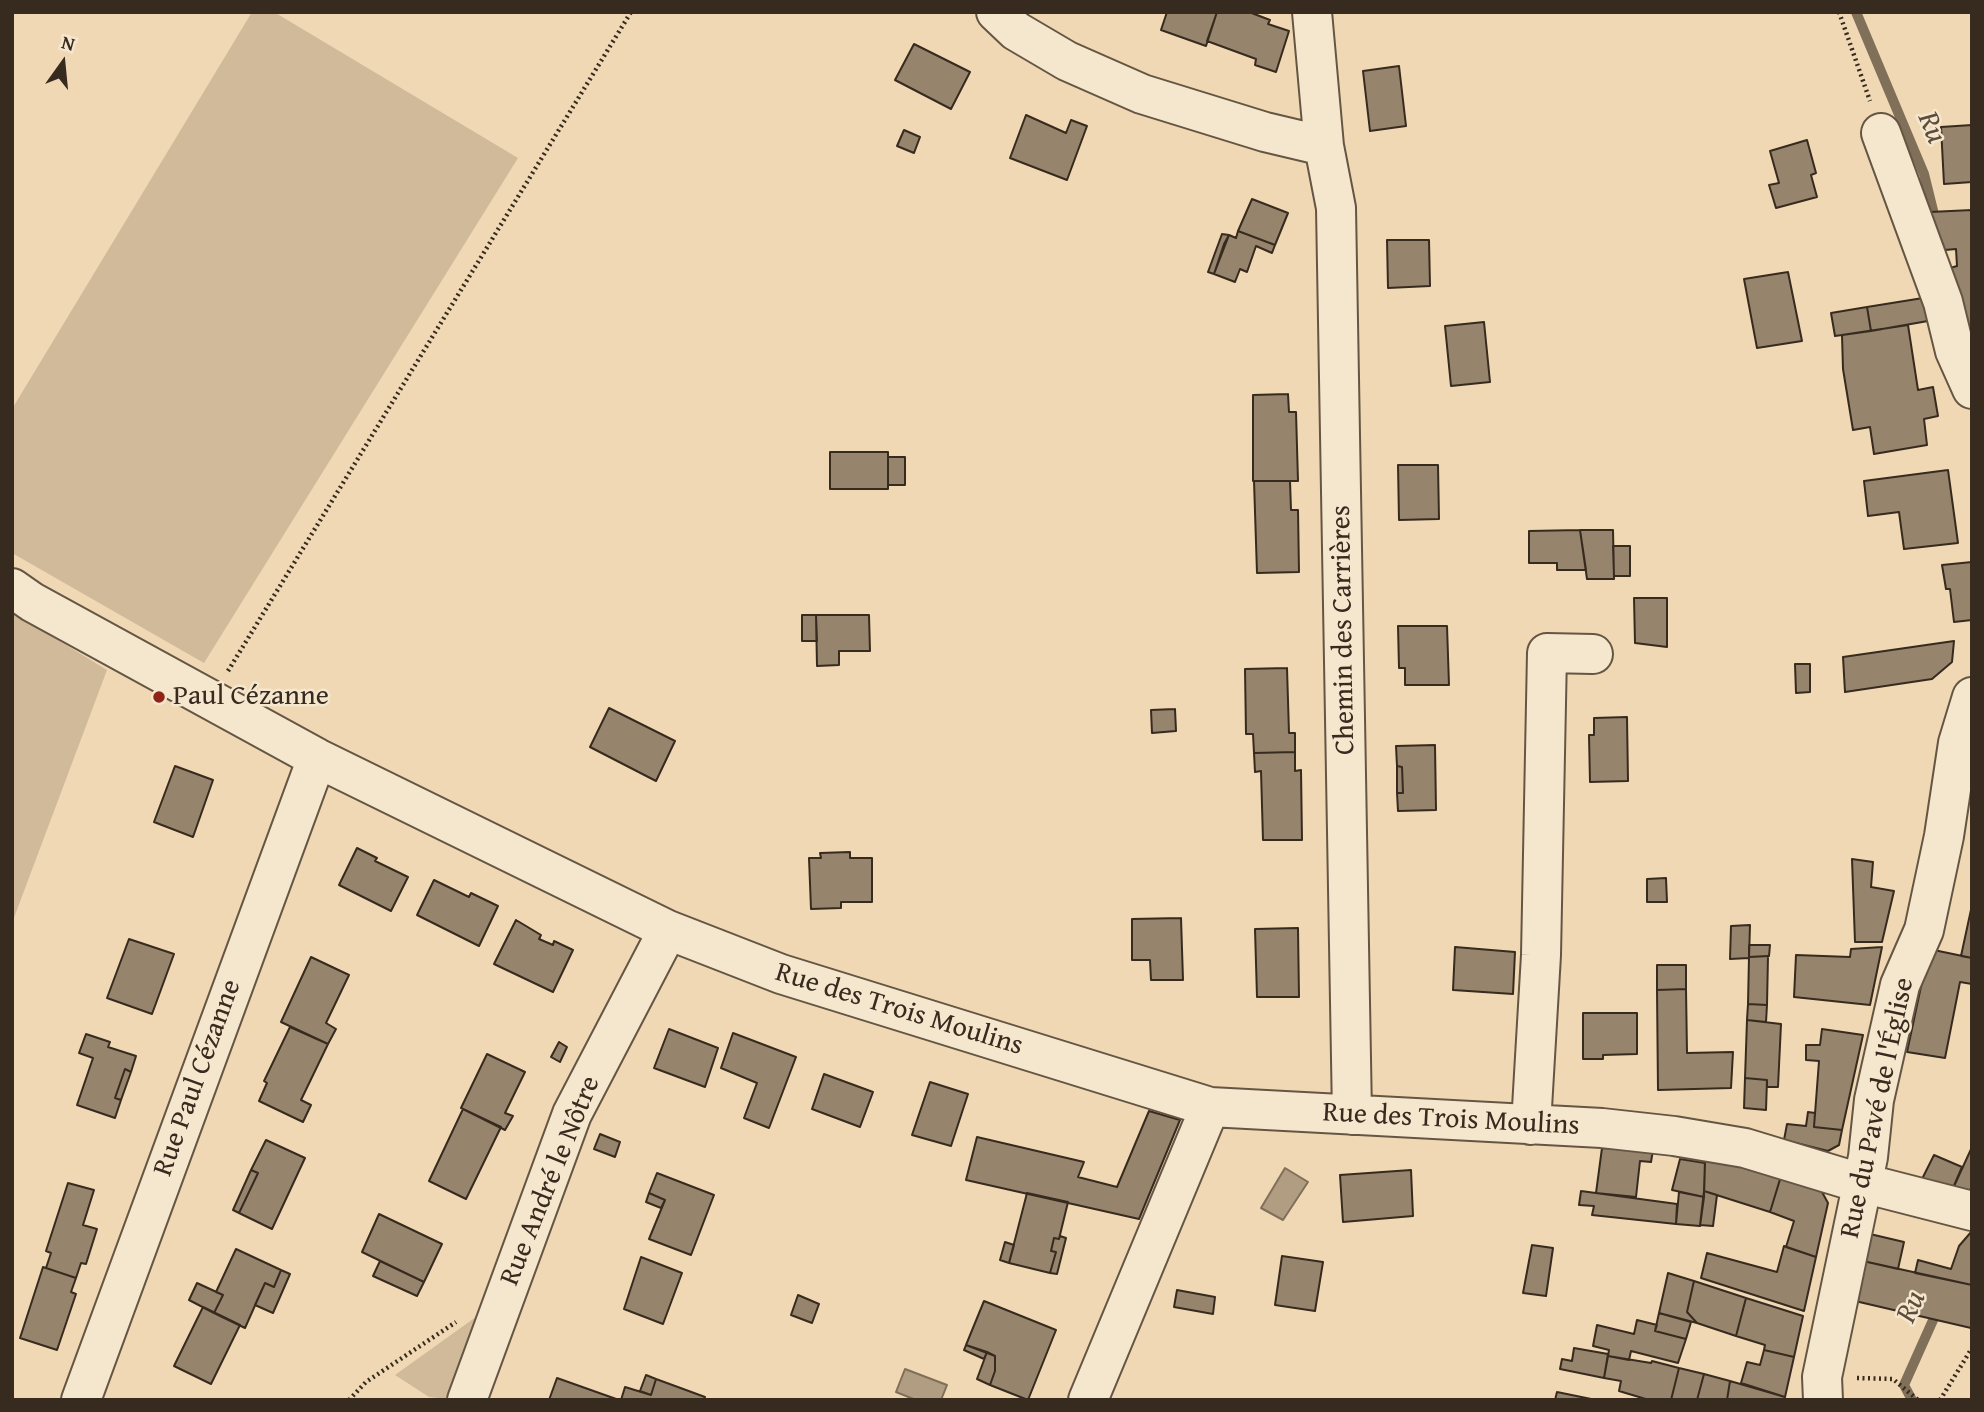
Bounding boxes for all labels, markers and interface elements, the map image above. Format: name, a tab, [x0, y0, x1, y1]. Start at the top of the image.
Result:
north arrow	[28, 28, 98, 98]
text: N	[59, 28, 78, 58]
water label: Ru	[1908, 106, 1954, 150]
street label: Chemin des Carrières	[1325, 505, 1363, 755]
place label: Paul Cézanne	[173, 680, 329, 714]
marker: Paul Cézanne	[151, 689, 167, 705]
street label: Rue des Trois Moulins	[771, 956, 1027, 1064]
street label: Rue Paul Cézanne	[147, 975, 249, 1181]
street label: Rue du Pavé de l'Église	[1834, 975, 1922, 1241]
street label: Rue André le Nôtre	[494, 1071, 608, 1291]
street label: Rue des Trois Moulins	[1322, 1096, 1580, 1144]
water label: Ru	[1889, 1285, 1935, 1329]

